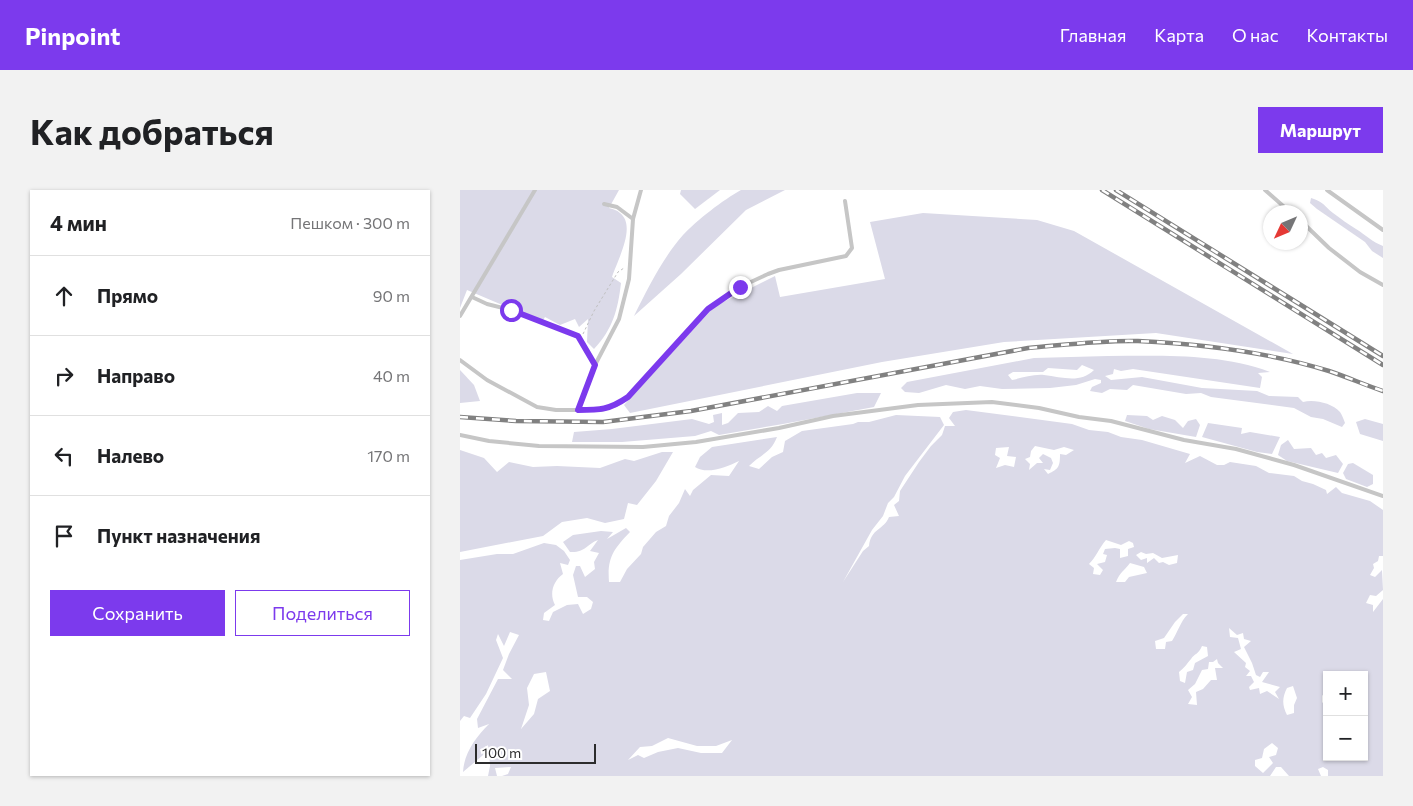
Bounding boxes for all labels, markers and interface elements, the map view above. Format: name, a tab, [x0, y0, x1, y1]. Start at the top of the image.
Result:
text: Pinpoint	[25, 21, 120, 50]
text: Главная	[1060, 24, 1126, 46]
text: Карта	[1154, 24, 1204, 46]
text: О нас	[1232, 24, 1279, 46]
text: Контакты	[1307, 24, 1388, 46]
button: Маршрут	[1258, 107, 1383, 153]
text: Как добраться	[30, 109, 274, 152]
north arrow	[1263, 205, 1308, 250]
text: 4 мин	[50, 210, 107, 235]
text: Пешком · 300 m	[290, 213, 410, 232]
route end	[729, 276, 752, 299]
icon: ahead	[50, 282, 78, 310]
text: Прямо	[97, 284, 158, 307]
text: 90 m	[373, 286, 410, 305]
route start	[500, 299, 523, 322]
icon: right	[50, 362, 78, 390]
text: Направо	[97, 364, 175, 387]
text: 40 m	[373, 366, 410, 385]
icon: left	[50, 442, 78, 470]
text: Налево	[97, 444, 164, 467]
text: 170 m	[367, 446, 410, 465]
icon: arrive	[50, 522, 78, 550]
text: Пункт назначения	[97, 524, 260, 547]
button: Сохранить	[50, 590, 225, 636]
button: Поделиться	[235, 590, 410, 636]
map controls	[1323, 671, 1368, 761]
button: +	[1323, 671, 1368, 716]
button: −	[1323, 716, 1368, 761]
scale bar	[475, 741, 596, 764]
text: 100 m	[482, 744, 521, 761]

